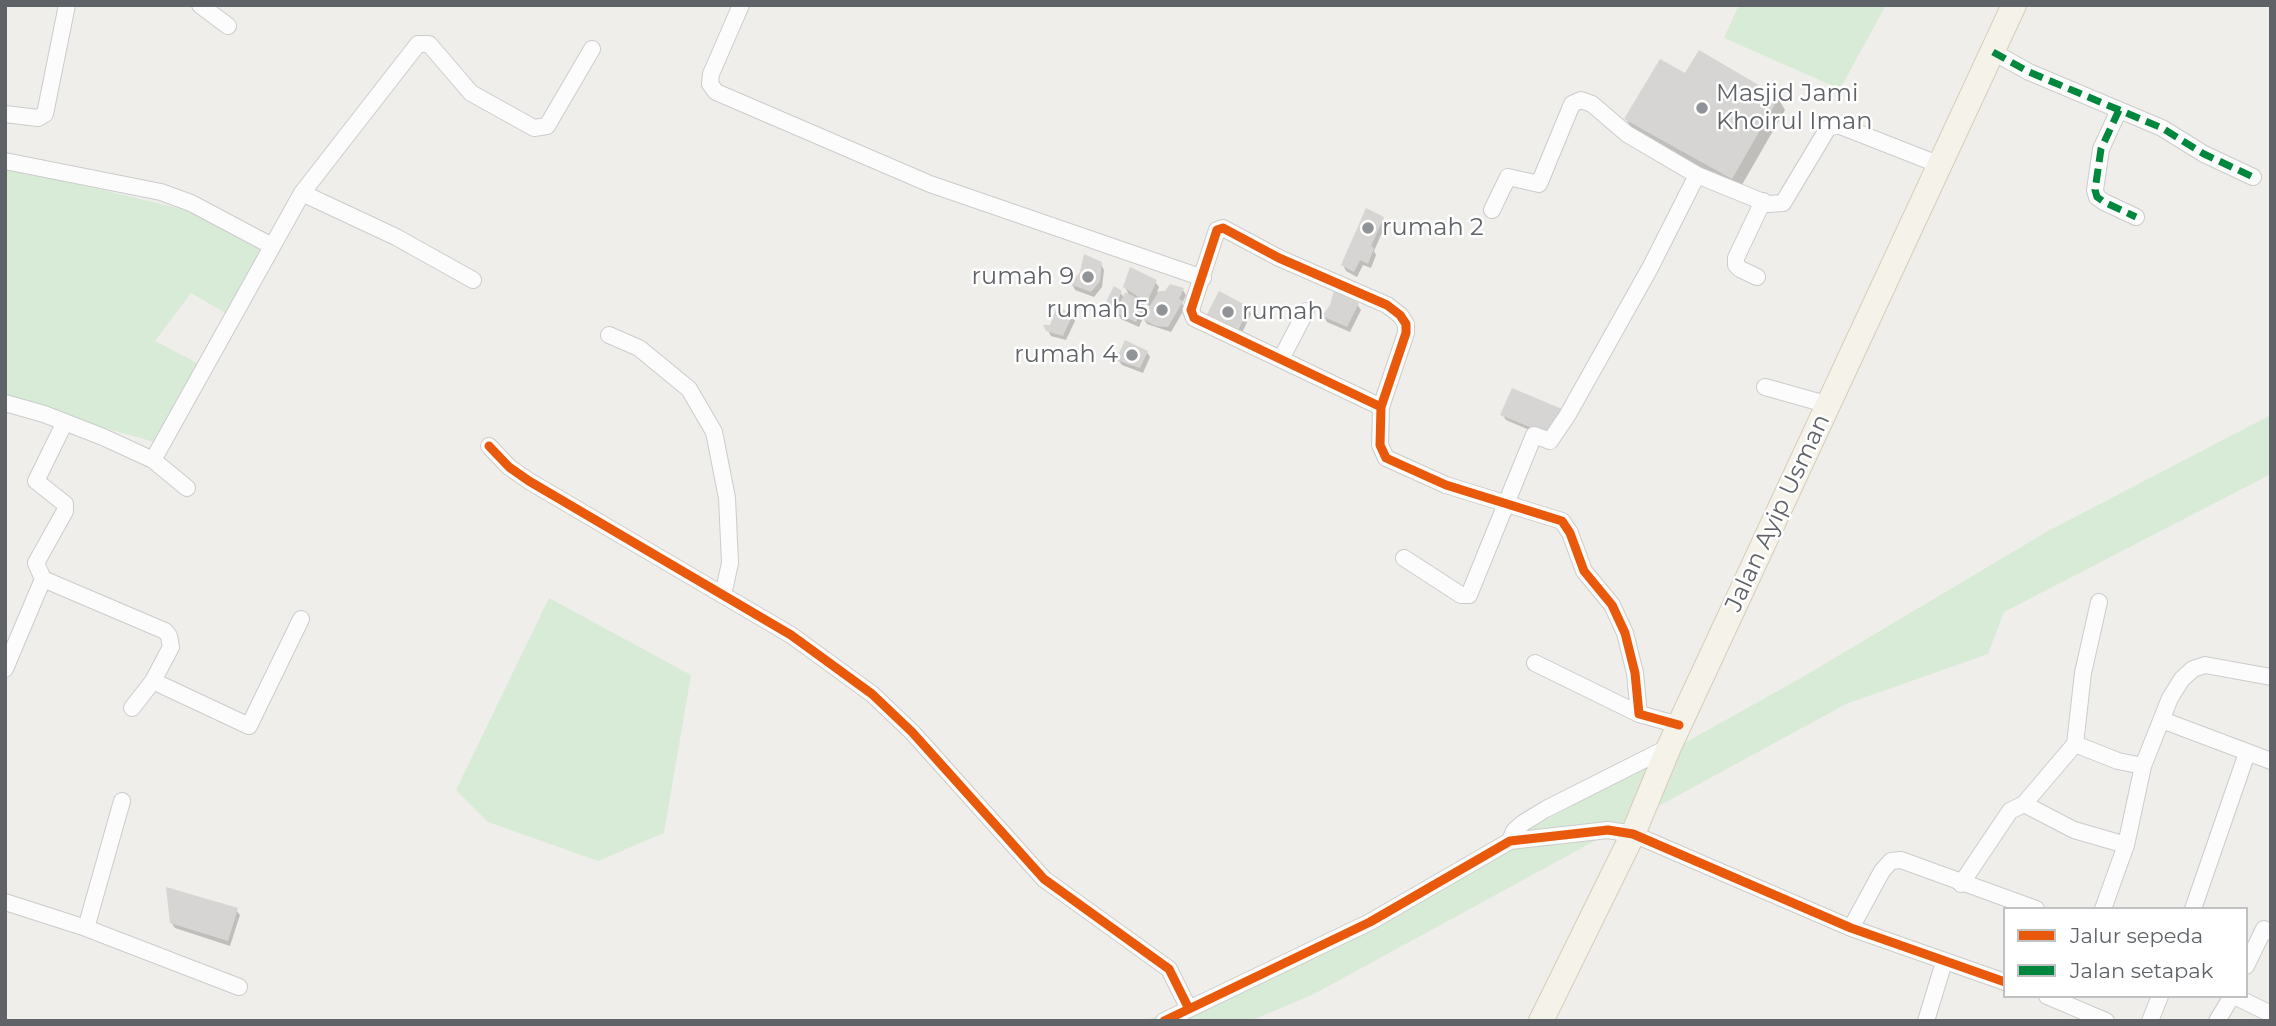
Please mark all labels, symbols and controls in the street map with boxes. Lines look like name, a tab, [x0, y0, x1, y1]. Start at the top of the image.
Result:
place label: Masjid Jami Khoirul Iman	[1716, 80, 1872, 136]
marker: Masjid Jami Khoirul Iman	[1694, 100, 1710, 116]
place label: rumah 2	[1382, 214, 1484, 242]
marker: rumah 2	[1360, 220, 1376, 236]
place label: rumah 9	[971, 263, 1074, 291]
marker: rumah 9	[1080, 269, 1096, 285]
place label: rumah 5	[1047, 296, 1148, 324]
place label: rumah	[1242, 298, 1324, 326]
marker: rumah 5	[1154, 302, 1170, 318]
marker: rumah	[1220, 304, 1236, 320]
place label: rumah 4	[1014, 341, 1118, 369]
marker: rumah 4	[1124, 347, 1140, 363]
street label: Jalan Ayip Usman	[1720, 410, 1836, 616]
legend	[2003, 907, 2248, 998]
text: Jalur sepeda	[2070, 923, 2203, 948]
text: Jalan setapak	[2070, 958, 2213, 983]

